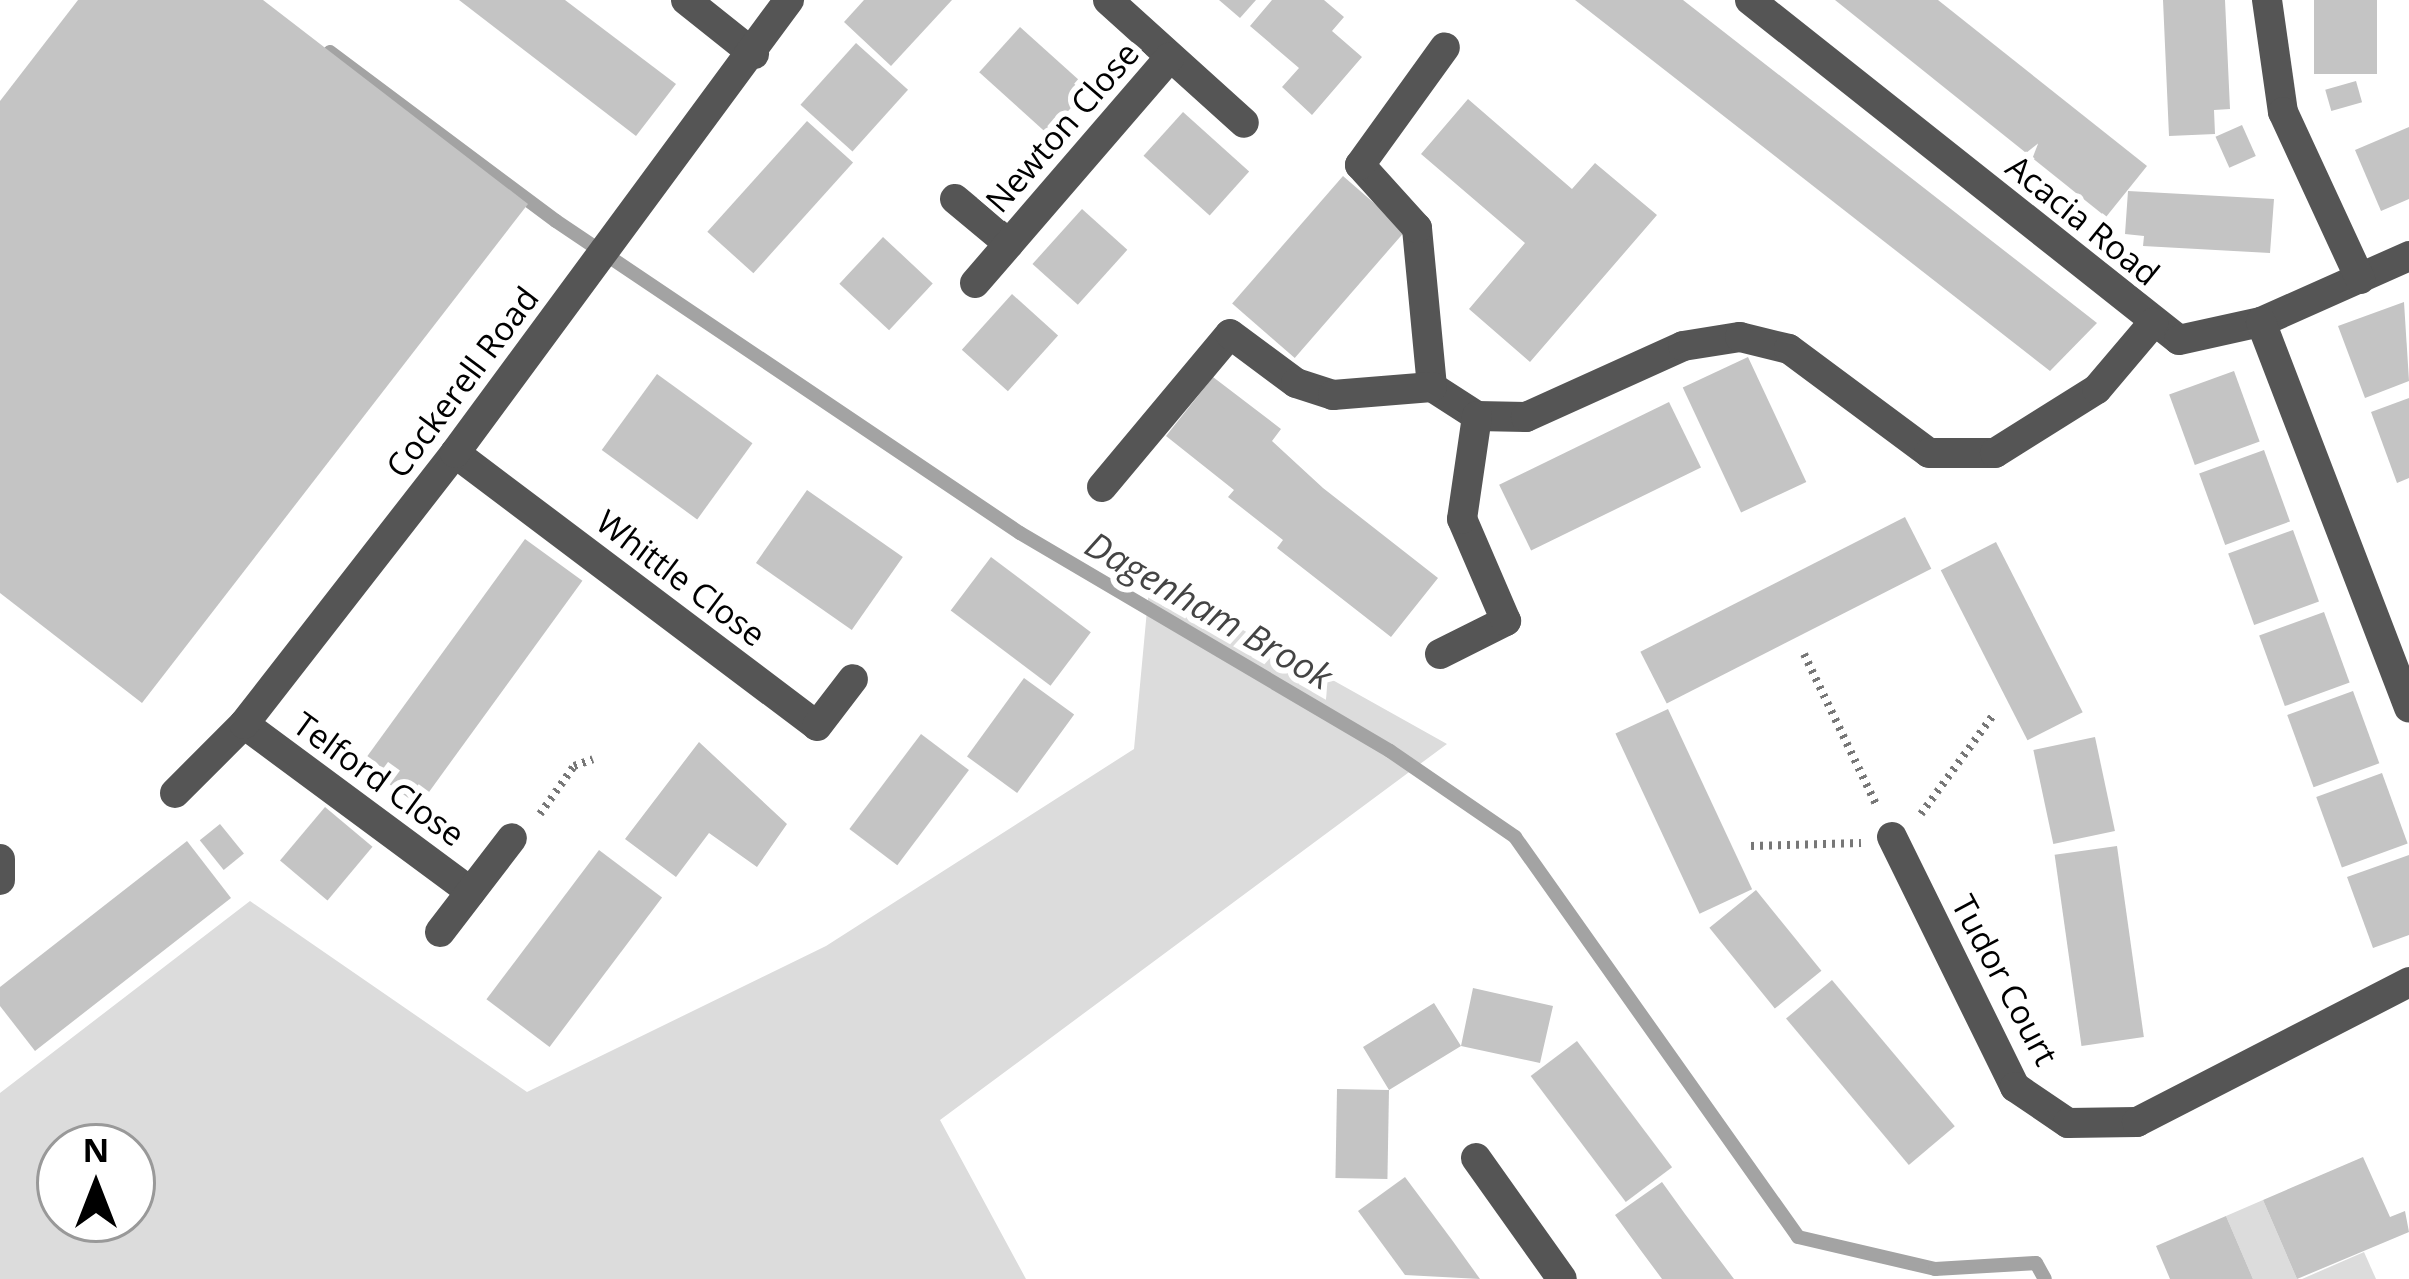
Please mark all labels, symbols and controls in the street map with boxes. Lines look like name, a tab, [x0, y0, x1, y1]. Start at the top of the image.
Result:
street label: Newton Close	[977, 34, 1147, 220]
street label: Acacia Road	[1999, 146, 2167, 294]
street label: Cockerell Road	[377, 279, 547, 485]
street label: Whittle Close	[589, 502, 773, 654]
water label: Dagenham Brook	[1078, 522, 1340, 698]
street label: Telford Close	[286, 704, 472, 854]
street label: Tudor Court	[1944, 888, 2066, 1072]
north arrow	[36, 1123, 156, 1243]
text: N	[83, 1127, 109, 1172]

